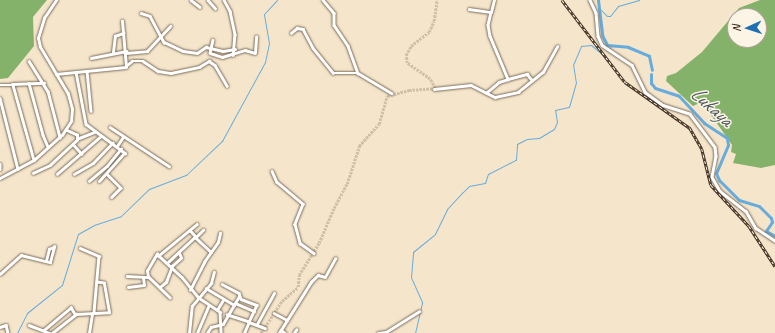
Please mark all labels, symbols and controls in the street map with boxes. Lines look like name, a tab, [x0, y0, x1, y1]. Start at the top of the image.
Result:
north arrow	[727, 8, 767, 48]
text: N	[729, 25, 743, 32]
water label: Lukaya	[686, 81, 738, 131]

